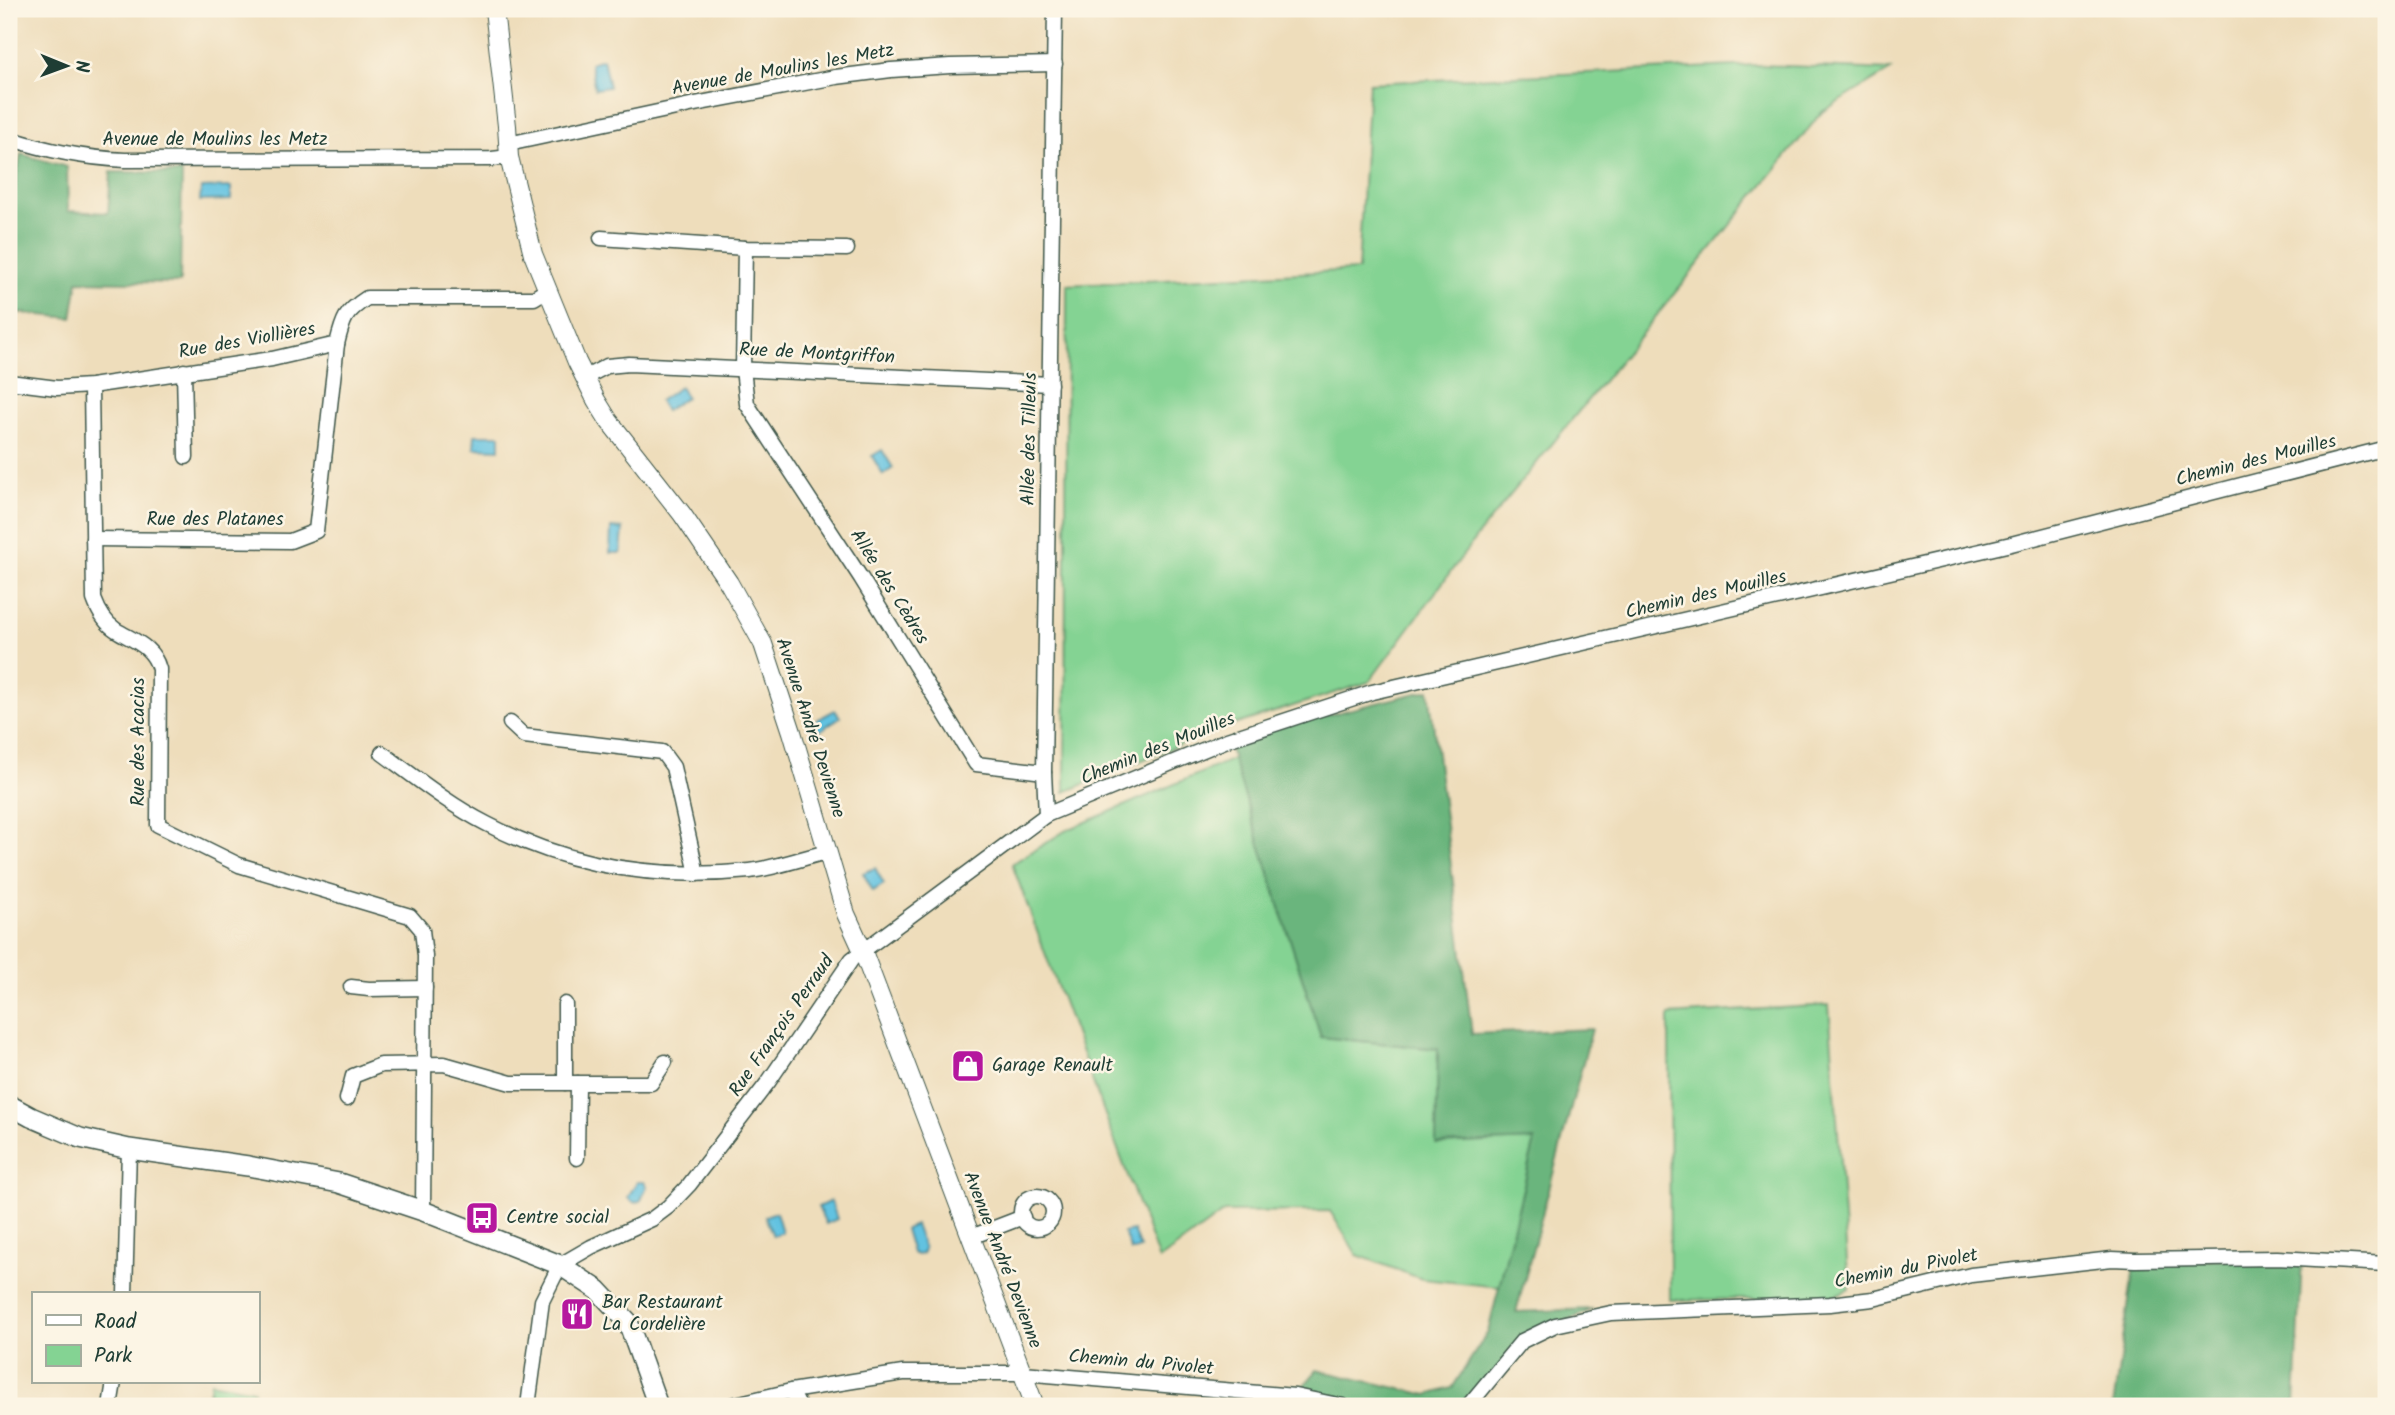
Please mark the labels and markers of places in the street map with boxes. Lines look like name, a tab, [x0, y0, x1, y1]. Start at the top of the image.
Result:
shop icon: Garage Renault	[949, 1047, 987, 1085]
place label: Garage Renault	[992, 1051, 1113, 1081]
bus stop icon: Centre social	[463, 1199, 501, 1237]
place label: Centre social	[506, 1203, 609, 1233]
place label: Bar Restaurant La Cordelière	[602, 1288, 723, 1340]
restaurant icon: Bar Restaurant La Cordelière	[558, 1295, 596, 1333]

